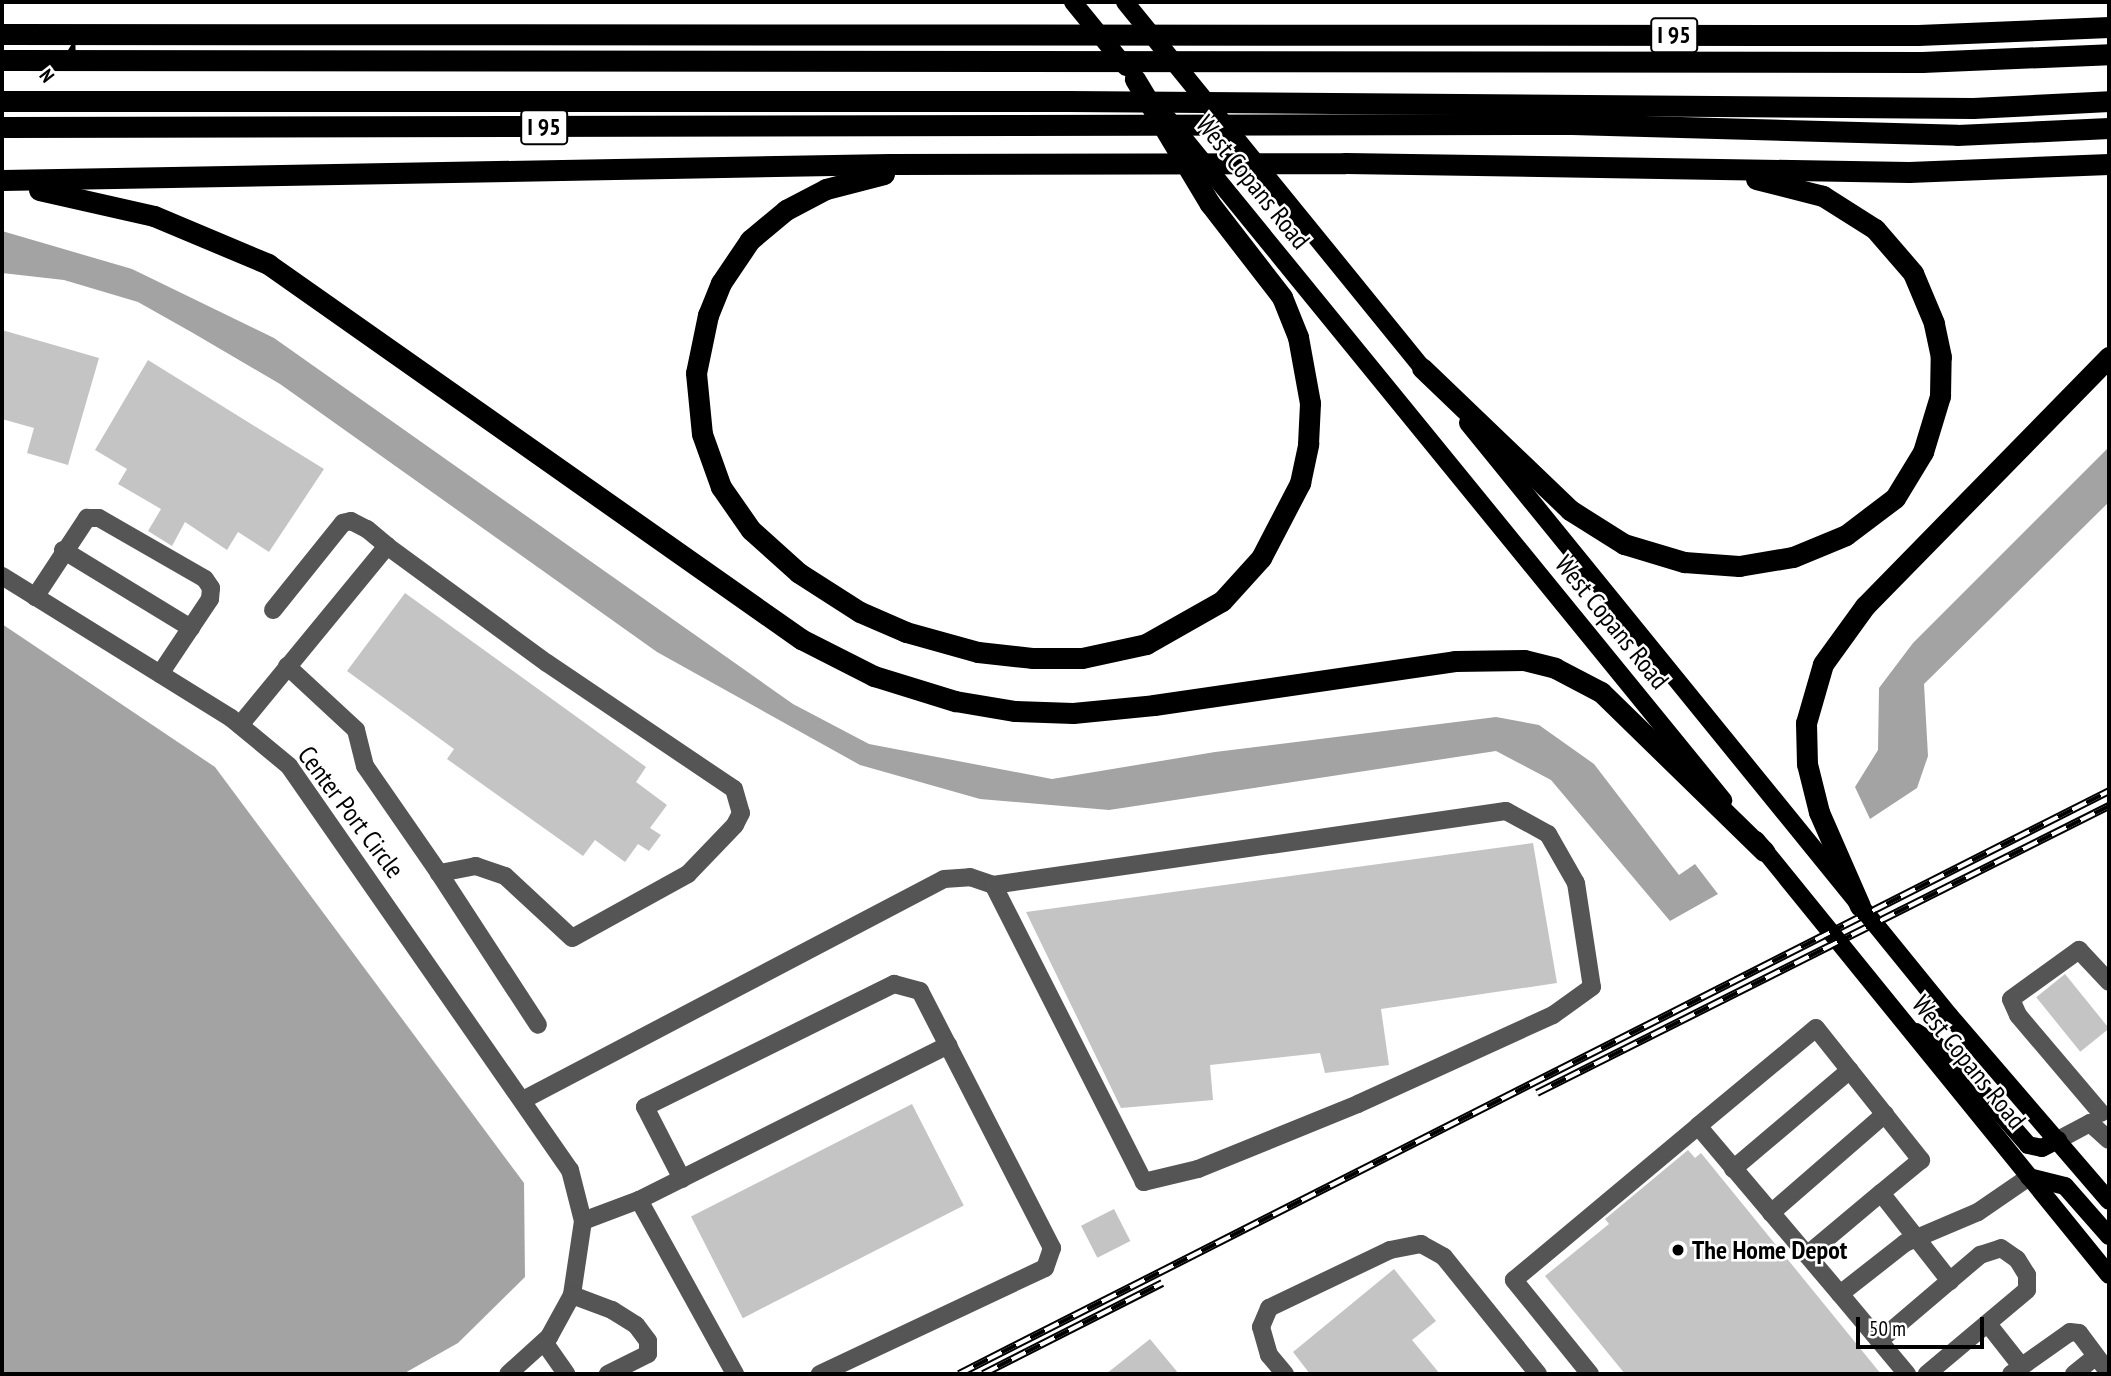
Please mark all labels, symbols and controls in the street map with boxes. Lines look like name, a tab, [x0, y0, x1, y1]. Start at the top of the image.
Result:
road number: I 95	[1650, 15, 1698, 56]
north arrow	[28, 28, 98, 98]
text: N	[34, 65, 59, 87]
road number: I 95	[520, 106, 568, 148]
street label: West Copans Road	[1190, 109, 1316, 255]
street label: West Copans Road	[1549, 549, 1675, 695]
street label: Center Port Circle	[291, 740, 411, 884]
street label: West Copans Road	[1906, 989, 2032, 1135]
place label: The Home Depot	[1692, 1234, 1847, 1266]
marker: The Home Depot	[1670, 1242, 1686, 1258]
scale bar	[1859, 1302, 1987, 1346]
text: 50 m	[1869, 1315, 1906, 1342]

